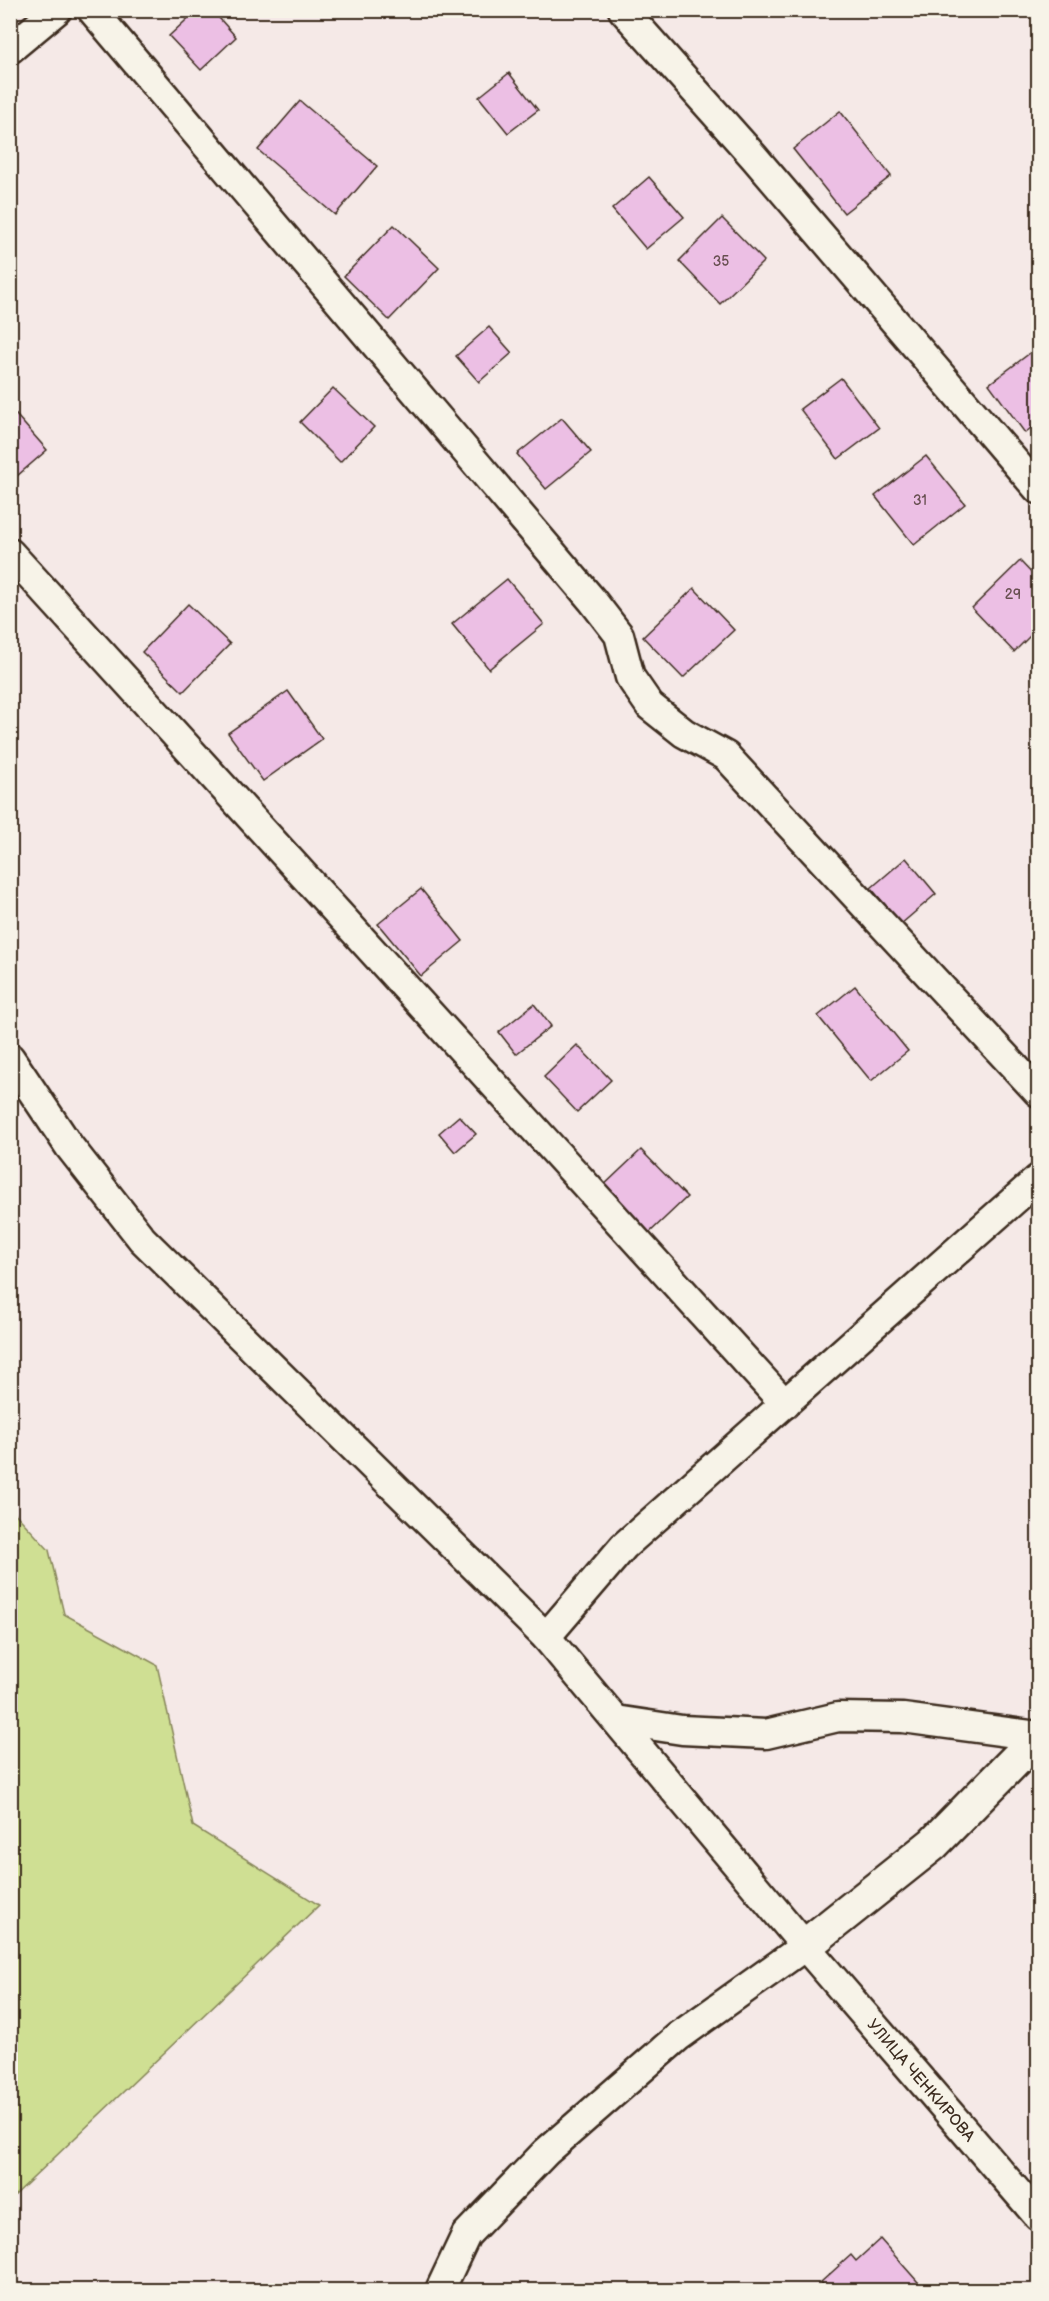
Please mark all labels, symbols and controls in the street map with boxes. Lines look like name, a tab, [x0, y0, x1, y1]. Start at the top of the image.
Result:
house number: 35	[713, 253, 729, 270]
house number: 31	[913, 492, 927, 509]
house number: 29	[1005, 586, 1021, 603]
street label: УЛИЦА ЧЕНКИРОВА	[863, 2015, 979, 2146]

